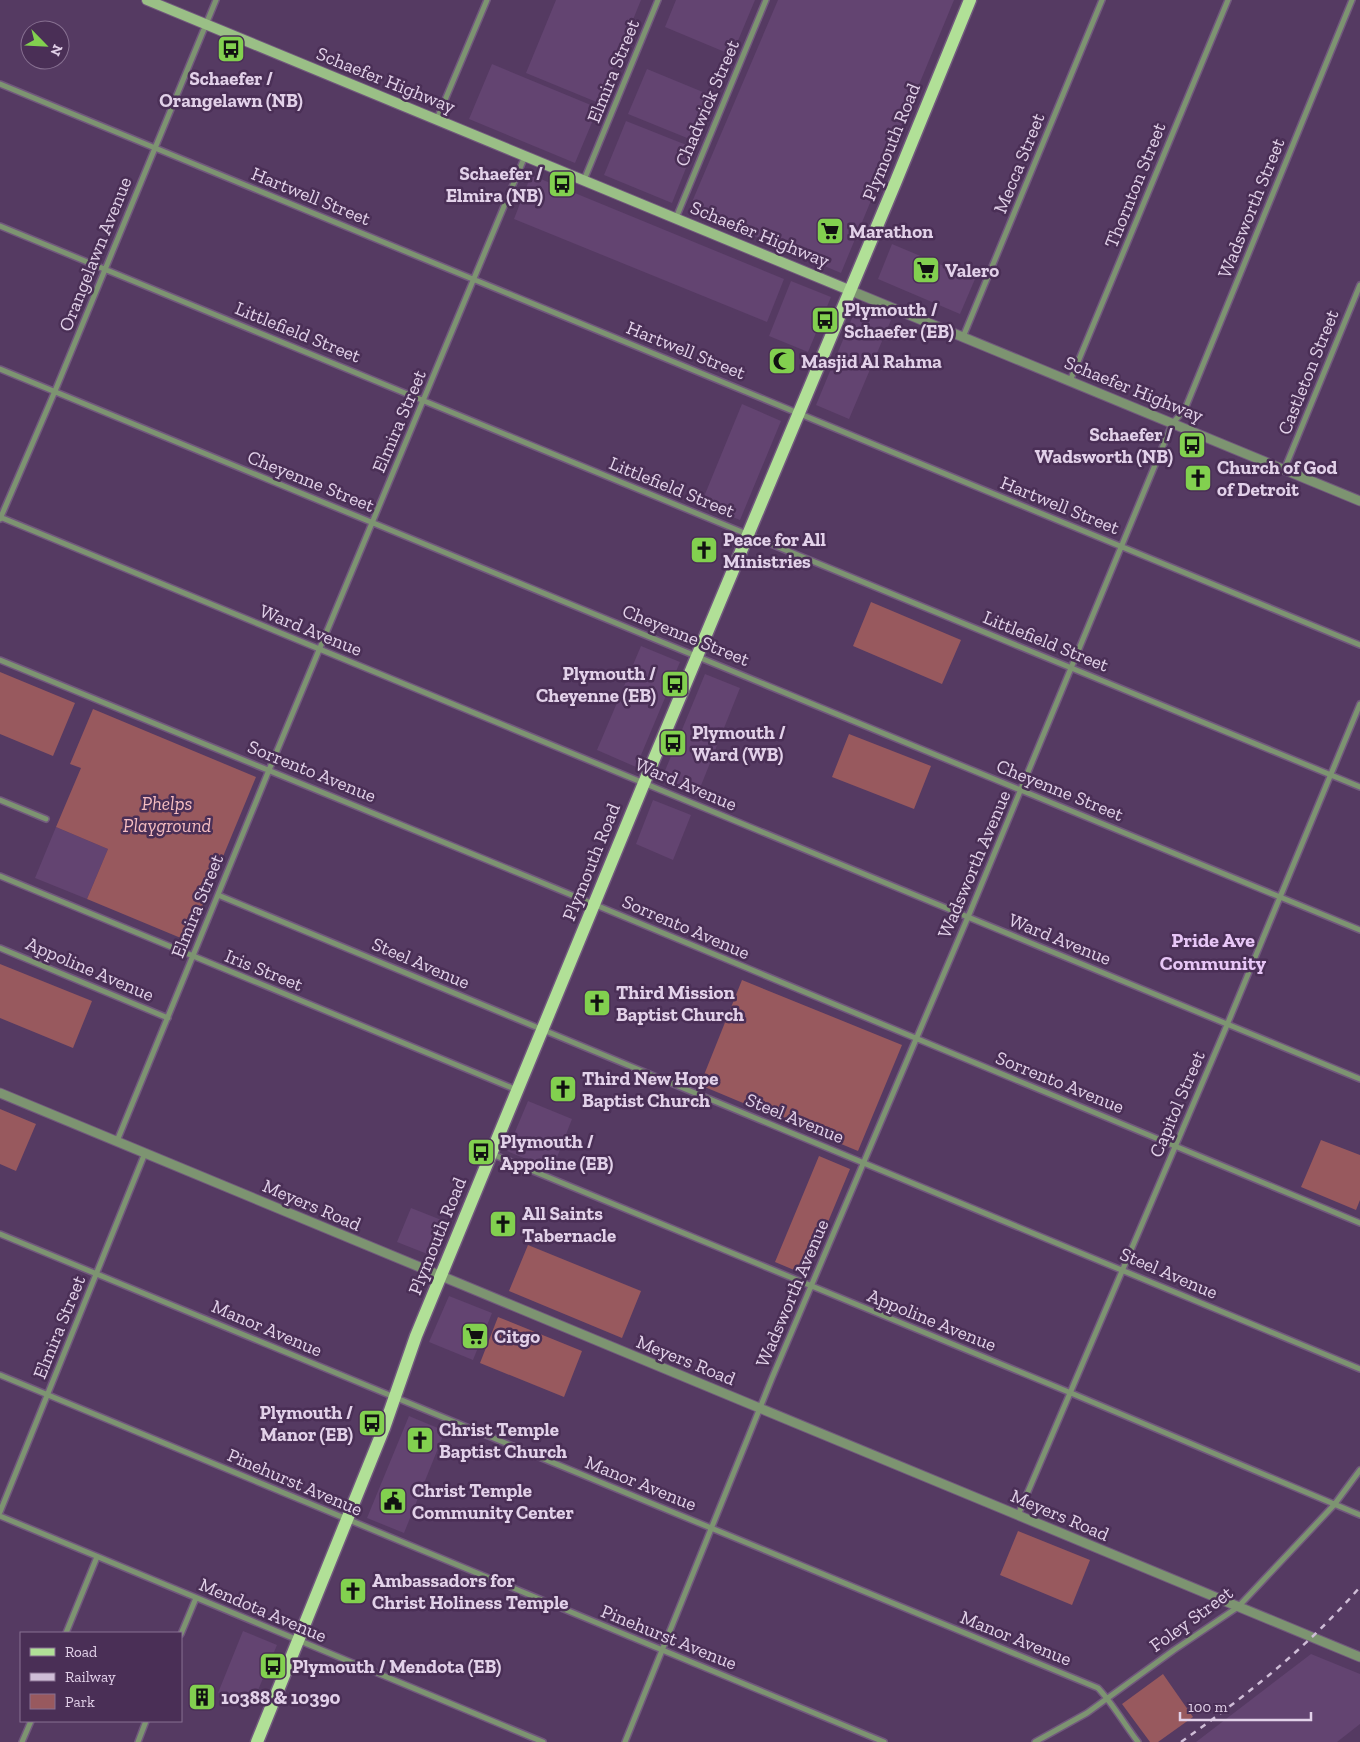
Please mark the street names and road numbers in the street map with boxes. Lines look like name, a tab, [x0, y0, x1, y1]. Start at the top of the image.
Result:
street label: Elmira Street	[582, 16, 644, 126]
street label: Chadwick Street	[670, 36, 744, 170]
street label: Schaefer Highway	[313, 42, 459, 118]
street label: Plymouth Road	[857, 79, 925, 204]
street label: Mecca Street	[988, 109, 1050, 217]
street label: Thornton Street	[1099, 119, 1171, 251]
street label: Wadsworth Street	[1212, 135, 1290, 281]
street label: Hartwell Street	[248, 162, 374, 230]
street label: Orangelawn Avenue	[54, 173, 136, 335]
street label: Schaefer Highway	[687, 196, 833, 272]
street label: Littlefield Street	[232, 296, 364, 368]
street label: Castleton Street	[1272, 306, 1344, 438]
street label: Hartwell Street	[623, 316, 749, 384]
street label: Schaefer Highway	[1061, 351, 1207, 427]
street label: Elmira Street	[367, 366, 431, 476]
street label: Cheyenne Street	[244, 445, 378, 517]
street label: Littlefield Street	[606, 451, 738, 523]
street label: Hartwell Street	[997, 471, 1123, 539]
street label: Ward Avenue	[256, 599, 366, 661]
street label: Cheyenne Street	[619, 599, 753, 671]
street label: Littlefield Street	[980, 605, 1112, 677]
street label: Sorrento Avenue	[244, 735, 380, 807]
street label: Ward Avenue	[632, 752, 740, 816]
street label: Cheyenne Street	[993, 754, 1127, 826]
street label: Wadsworth Avenue	[932, 787, 1016, 941]
street label: Plymouth Road	[557, 799, 625, 924]
street label: Elmira Street	[166, 851, 228, 961]
street label: Sorrento Avenue	[619, 890, 753, 964]
street label: Ward Avenue	[1005, 908, 1115, 970]
street label: Appoline Avenue	[22, 932, 158, 1006]
street label: Steel Avenue	[369, 932, 473, 994]
street label: Iris Street	[222, 944, 306, 996]
street label: Sorrento Avenue	[992, 1046, 1128, 1118]
street label: Capitol Street	[1144, 1047, 1210, 1161]
street label: Steel Avenue	[742, 1088, 848, 1148]
street label: Plymouth Road	[403, 1173, 471, 1298]
street label: Meyers Road	[259, 1174, 365, 1236]
street label: Wadsworth Avenue	[750, 1216, 834, 1370]
street label: Steel Avenue	[1117, 1242, 1221, 1304]
street label: Elmira Street	[28, 1272, 90, 1382]
street label: Appoline Avenue	[864, 1284, 1000, 1356]
street label: Manor Avenue	[208, 1294, 326, 1362]
street label: Meyers Road	[633, 1330, 739, 1390]
street label: Pinehurst Avenue	[224, 1443, 366, 1521]
street label: Manor Avenue	[582, 1450, 700, 1516]
street label: Meyers Road	[1007, 1484, 1113, 1546]
street label: Mendota Avenue	[196, 1573, 330, 1647]
street label: Foley Street	[1145, 1581, 1237, 1657]
street label: Pinehurst Avenue	[598, 1599, 740, 1675]
street label: Manor Avenue	[957, 1605, 1075, 1671]

